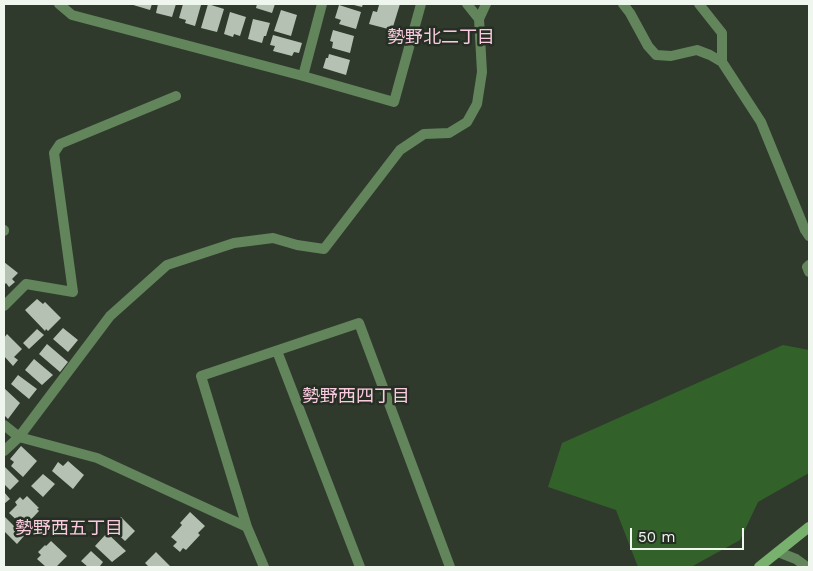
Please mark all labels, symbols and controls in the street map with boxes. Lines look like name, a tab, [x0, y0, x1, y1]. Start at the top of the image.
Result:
district label: 勢野北二丁目	[387, 27, 495, 49]
district label: 勢野西四丁目	[302, 386, 410, 408]
district label: 勢野西五丁目	[15, 518, 123, 540]
scale bar	[633, 518, 747, 550]
text: 50 m	[638, 528, 675, 546]

